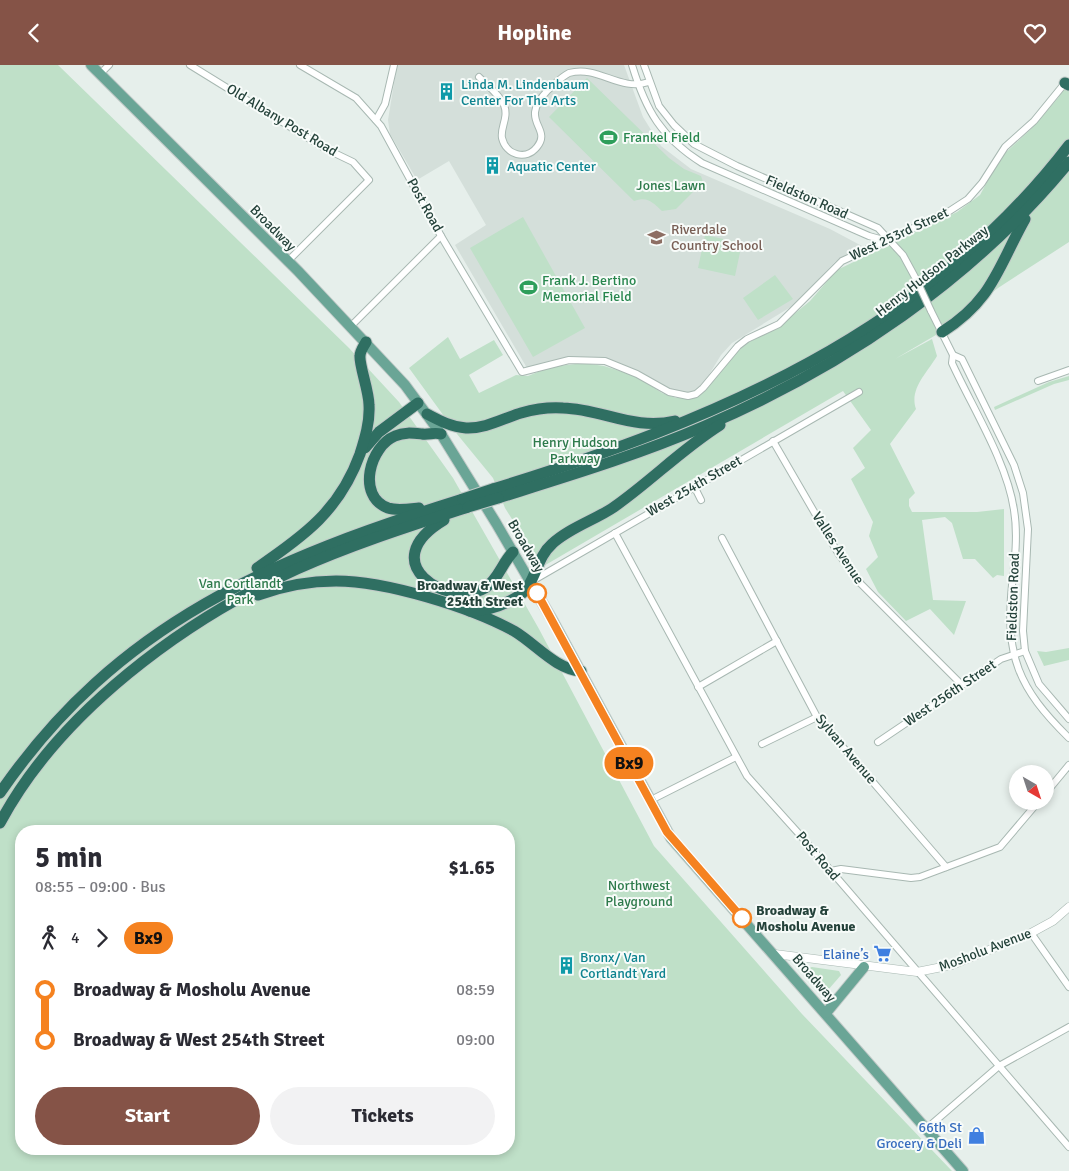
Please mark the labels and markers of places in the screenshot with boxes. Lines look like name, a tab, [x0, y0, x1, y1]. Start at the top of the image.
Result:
place label: Linda M. Lindenbaum Center For The Arts	[461, 76, 589, 109]
building icon: Linda M. Lindenbaum Center For The Arts	[437, 82, 457, 102]
sports icon: Frankel Field	[599, 127, 619, 147]
place label: Frankel Field	[623, 129, 700, 146]
building icon: Aquatic Center	[483, 156, 503, 176]
place label: Aquatic Center	[507, 158, 597, 175]
place label: Riverdale Country School	[671, 221, 763, 254]
school or university icon: Riverdale Country School	[647, 227, 667, 247]
place label: Frank J. Bertino Memorial Field	[542, 272, 636, 305]
sports icon: Frank J. Bertino Memorial Field	[518, 278, 538, 298]
place label: Broadway & West 254th Street	[417, 577, 524, 610]
marker: Broadway & West 254th Street	[527, 583, 547, 603]
place label: Broadway & Mosholu Avenue	[756, 902, 856, 935]
marker: Broadway & Mosholu Avenue	[732, 908, 752, 928]
supermarket icon: Elaine’s	[873, 944, 893, 964]
place label: Elaine’s	[823, 946, 869, 963]
place label: Bronx/ Van Cortlandt Yard	[580, 949, 666, 982]
building icon: Bronx/ Van Cortlandt Yard	[556, 955, 576, 975]
place label: 66th St Grocery & Deli	[876, 1119, 962, 1152]
shop icon: 66th St Grocery & Deli	[966, 1125, 986, 1145]

